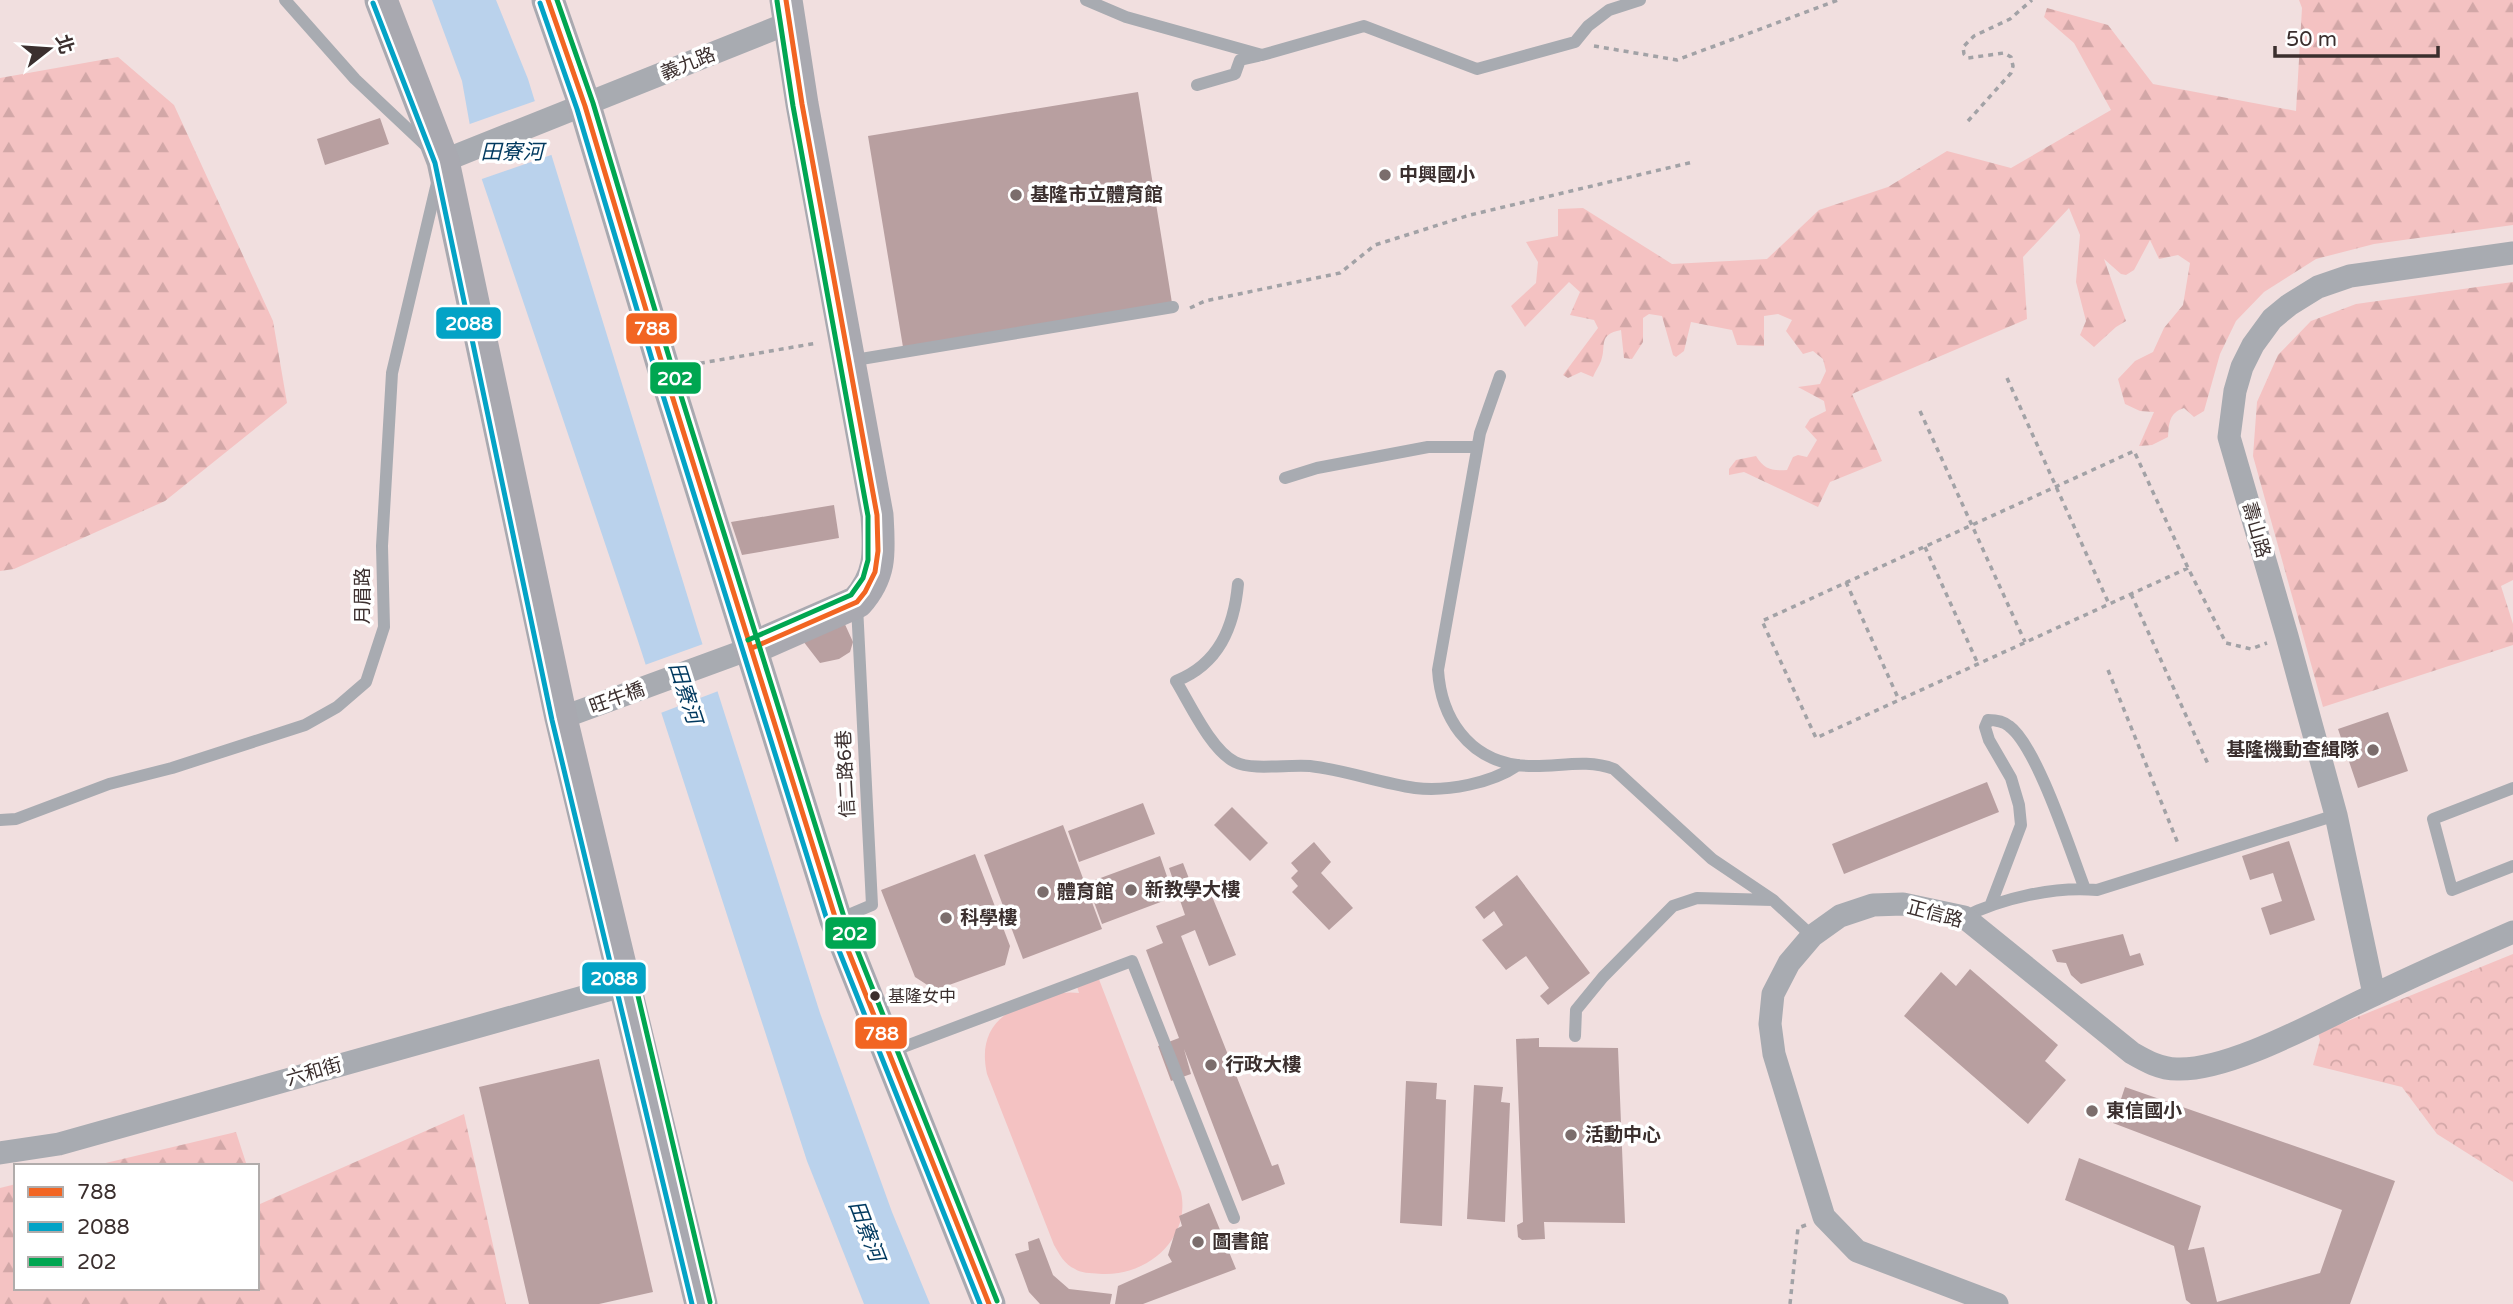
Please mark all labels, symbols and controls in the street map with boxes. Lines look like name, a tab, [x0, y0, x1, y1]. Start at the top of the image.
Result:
north arrow	[14, 14, 84, 84]
scale bar	[2275, 14, 2438, 58]
text: 50 m	[2286, 27, 2337, 52]
text: 北	[51, 32, 78, 57]
street label: 義九路	[657, 43, 719, 85]
water label: 田寮河	[481, 140, 547, 165]
place label: 中興國小	[1399, 164, 1475, 186]
marker: 中興國小	[1377, 167, 1393, 183]
place label: 基隆市立體育館	[1030, 184, 1163, 206]
marker: 基隆市立體育館	[1008, 187, 1024, 203]
line badge: 2088	[435, 306, 502, 340]
line badge: 788	[625, 312, 678, 345]
text: 2088	[445, 313, 493, 335]
text: 788	[634, 318, 670, 340]
line badge: 202	[649, 361, 702, 395]
text: 202	[657, 368, 693, 390]
street label: 壽山路	[2238, 500, 2274, 560]
street label: 月眉路	[352, 567, 374, 625]
water label: 田寮河	[663, 659, 708, 731]
street label: 旺牛橋	[586, 678, 648, 718]
street label: 信二路6巷	[833, 730, 859, 818]
place label: 基隆機動查緝隊	[2226, 739, 2359, 761]
marker: 基隆機動查緝隊	[2365, 742, 2381, 758]
place label: 新教學大樓	[1145, 879, 1240, 901]
place label: 體育館	[1057, 881, 1114, 903]
marker: 新教學大樓	[1123, 882, 1139, 898]
marker: 體育館	[1035, 884, 1051, 900]
street label: 正信路	[1905, 896, 1965, 932]
place label: 科學樓	[960, 907, 1017, 929]
marker: 科學樓	[938, 910, 954, 926]
line badge: 202	[824, 916, 877, 950]
text: 202	[832, 923, 868, 945]
line badge: 2088	[581, 961, 647, 995]
text: 2088	[590, 968, 638, 990]
place label: 基隆女中	[888, 986, 956, 1007]
marker: 基隆女中	[868, 989, 882, 1003]
line badge: 788	[854, 1016, 908, 1050]
text: 788	[863, 1023, 899, 1045]
street label: 六和街	[284, 1054, 344, 1090]
place label: 行政大樓	[1225, 1054, 1301, 1076]
marker: 行政大樓	[1203, 1057, 1219, 1073]
place label: 東信國小	[2106, 1100, 2182, 1122]
marker: 東信國小	[2084, 1103, 2100, 1119]
place label: 活動中心	[1585, 1124, 1661, 1146]
marker: 活動中心	[1563, 1127, 1579, 1143]
legend	[14, 1164, 259, 1290]
text: 788	[77, 1180, 117, 1205]
water label: 田寮河	[843, 1197, 890, 1269]
text: 2088	[77, 1215, 130, 1240]
place label: 圖書館	[1212, 1231, 1269, 1253]
marker: 圖書館	[1190, 1234, 1206, 1250]
text: 202	[77, 1250, 117, 1275]

